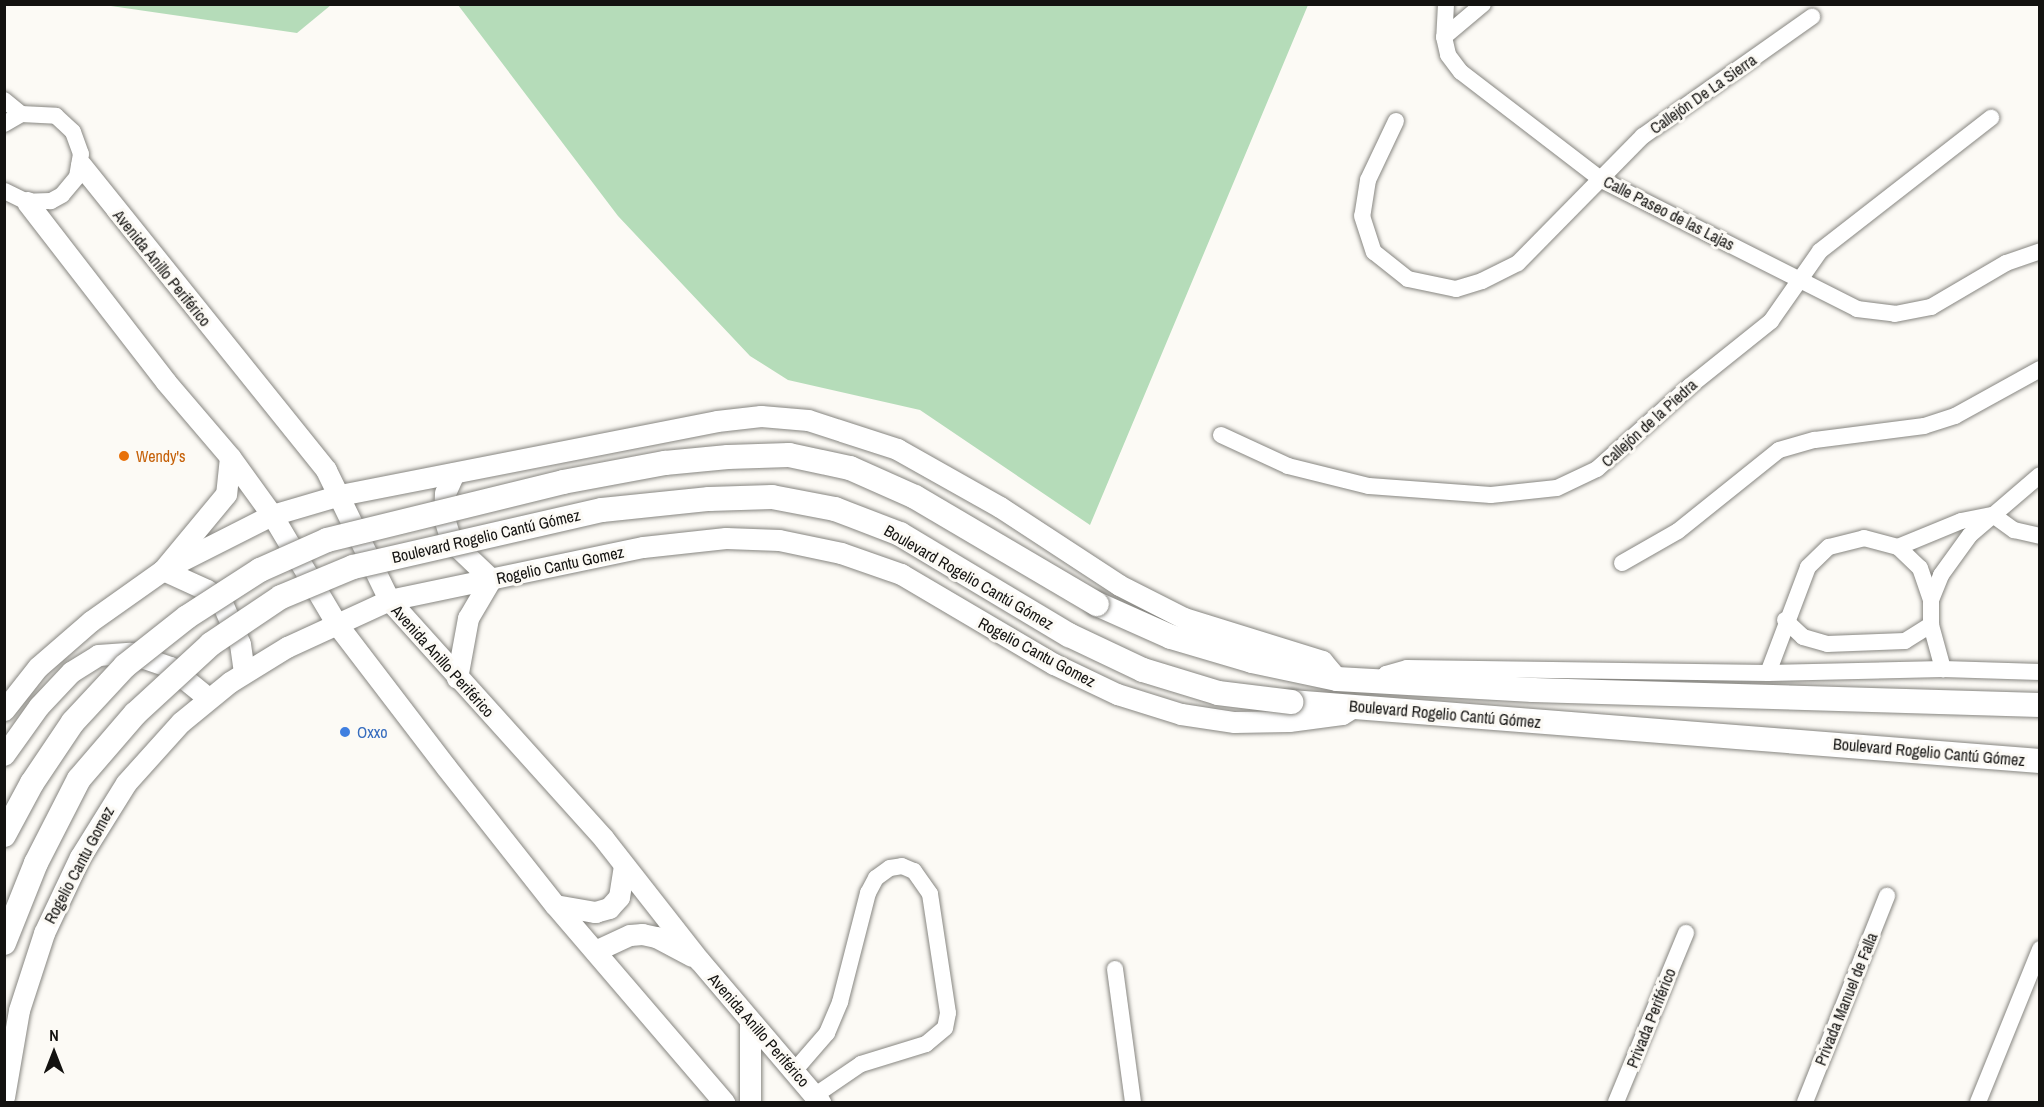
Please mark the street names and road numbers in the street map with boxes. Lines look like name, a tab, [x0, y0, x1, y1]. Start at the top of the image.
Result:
street label: Callejón De La Sierra	[1646, 50, 1760, 138]
street label: Calle Paseo de las Lajas	[1600, 172, 1738, 254]
street label: Avenida Anillo Periférico	[109, 206, 215, 330]
street label: Callejón de la Piedra	[1597, 375, 1701, 471]
street label: Boulevard Rogelio Cantú Gómez	[390, 505, 582, 567]
street label: Boulevard Rogelio Cantú Gómez	[881, 521, 1057, 633]
street label: Rogelio Cantu Gomez	[495, 542, 625, 588]
street label: Avenida Anillo Periférico	[387, 601, 499, 721]
street label: Rogelio Cantu Gomez	[975, 613, 1099, 691]
street label: Boulevard Rogelio Cantú Gómez	[1348, 696, 1542, 732]
street label: Boulevard Rogelio Cantú Gómez	[1832, 734, 2026, 770]
street label: Rogelio Cantu Gomez	[40, 803, 118, 927]
street label: Privada Manuel de Falla	[1811, 930, 1881, 1068]
street label: Privada Periférico	[1622, 965, 1680, 1071]
street label: Avenida Anillo Periférico	[704, 969, 814, 1091]

